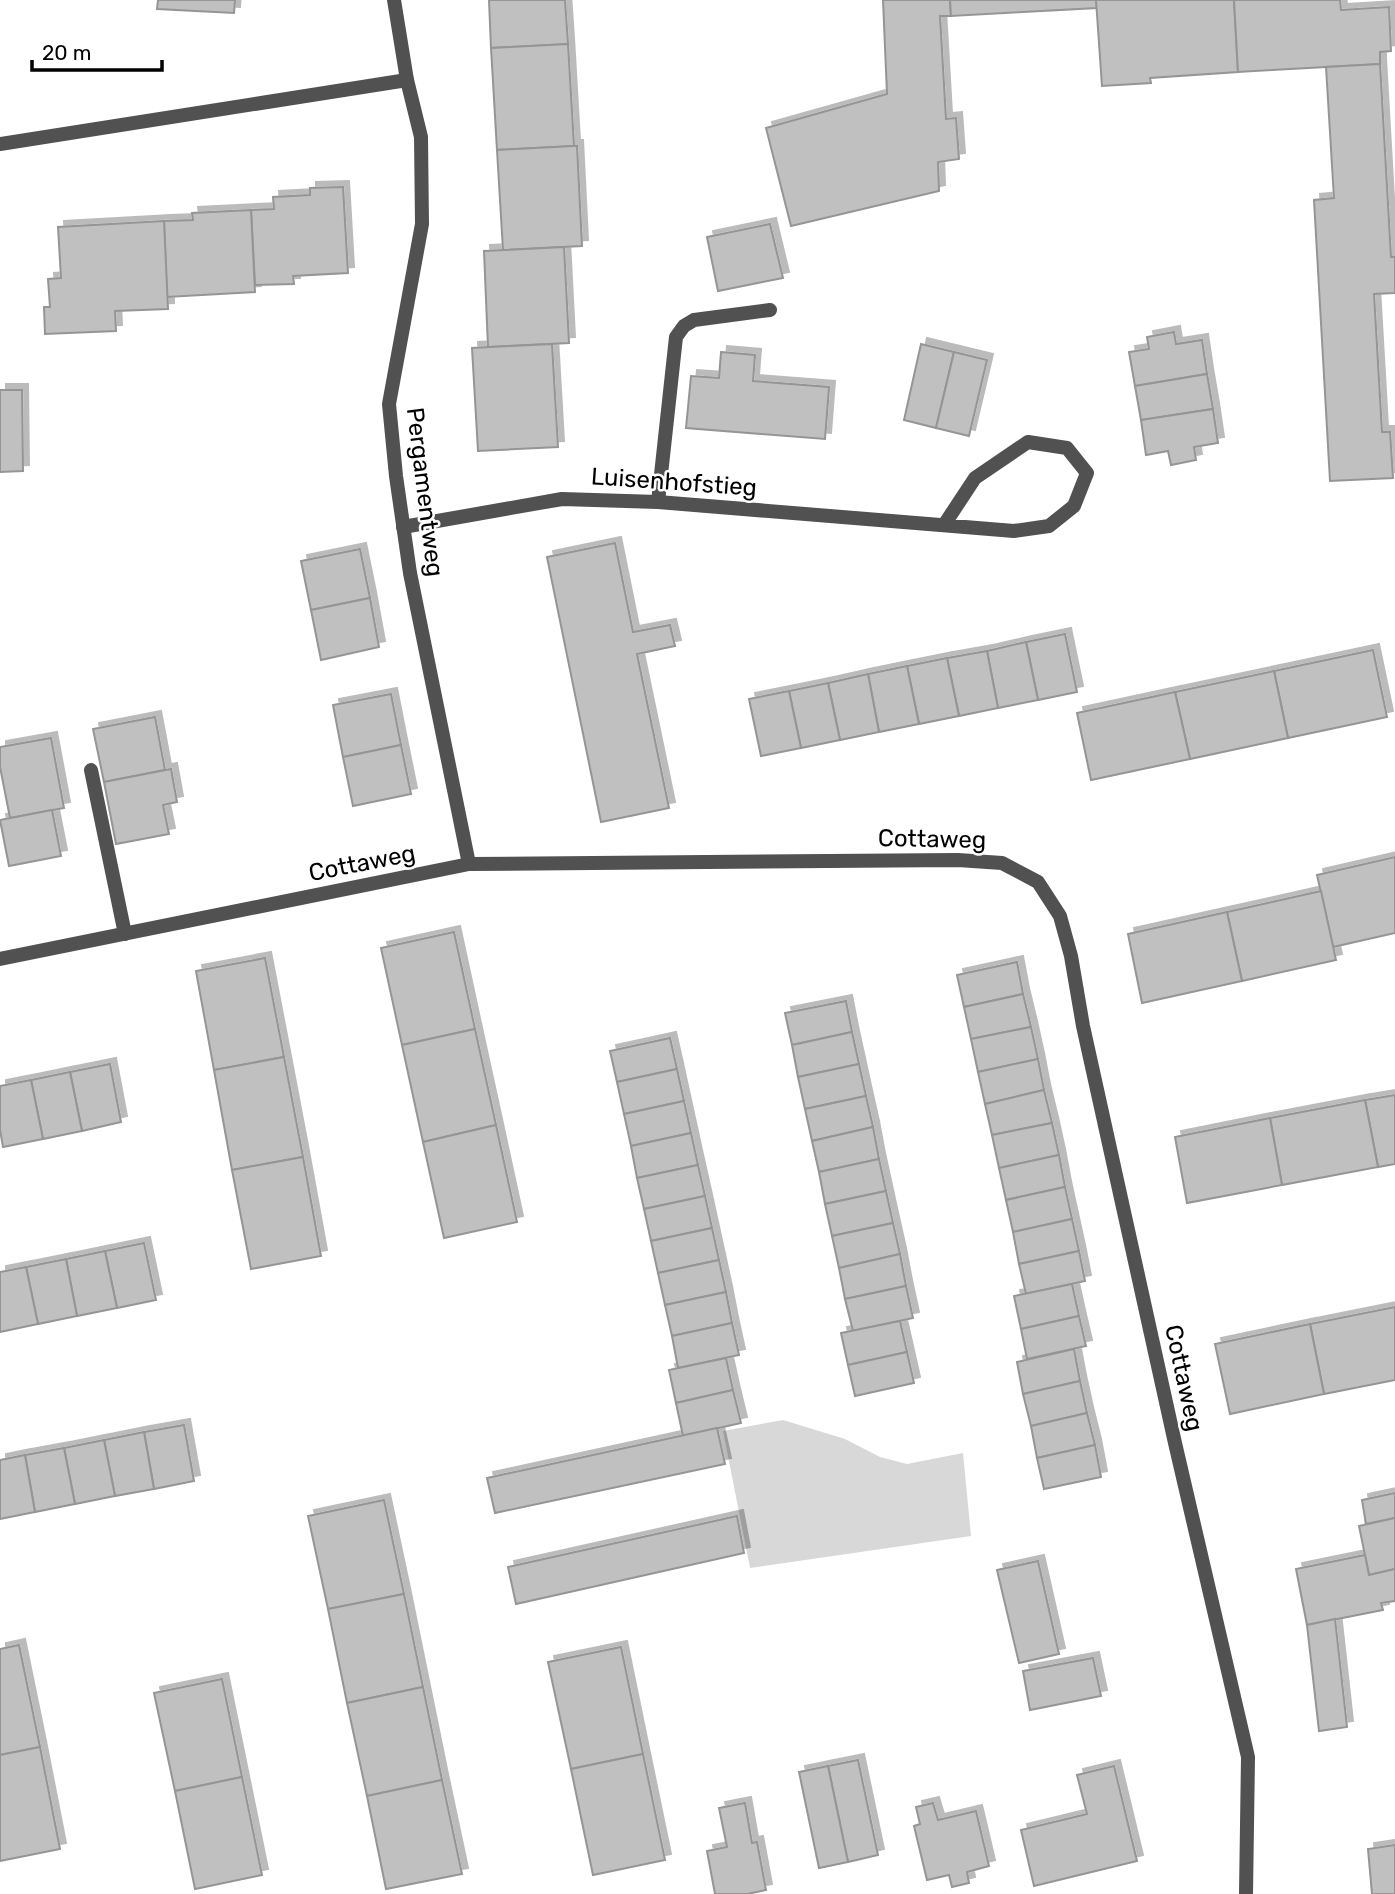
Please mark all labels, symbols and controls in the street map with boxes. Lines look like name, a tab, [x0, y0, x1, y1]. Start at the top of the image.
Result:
scale bar	[32, 28, 161, 72]
text: 20 m	[42, 40, 91, 65]
street label: Pergamentweg	[401, 406, 449, 578]
street label: Luisenhofstieg	[590, 462, 758, 502]
street label: Cottaweg	[878, 824, 986, 854]
street label: Cottaweg	[306, 839, 418, 887]
street label: Cottaweg	[1159, 1322, 1209, 1434]

